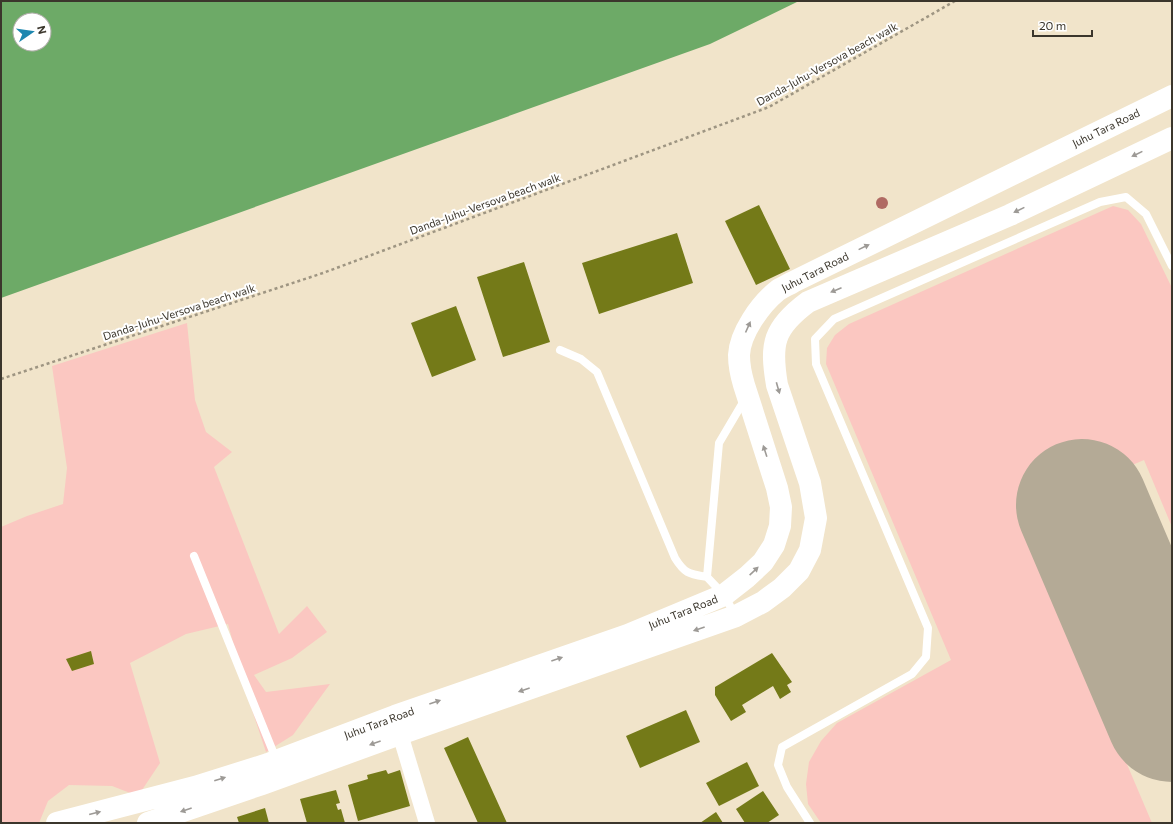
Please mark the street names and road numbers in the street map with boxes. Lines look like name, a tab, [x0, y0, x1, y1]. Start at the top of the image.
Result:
street label: Danda-Juhu-Versova beach walk	[754, 19, 900, 109]
street label: Juhu Tara Road	[1070, 106, 1142, 150]
street label: Danda-Juhu-Versova beach walk	[408, 170, 562, 238]
street label: Juhu Tara Road	[779, 249, 851, 295]
street label: Danda-Juhu-Versova beach walk	[101, 281, 257, 343]
street label: Juhu Tara Road	[646, 592, 720, 632]
street label: Juhu Tara Road	[342, 704, 416, 742]

